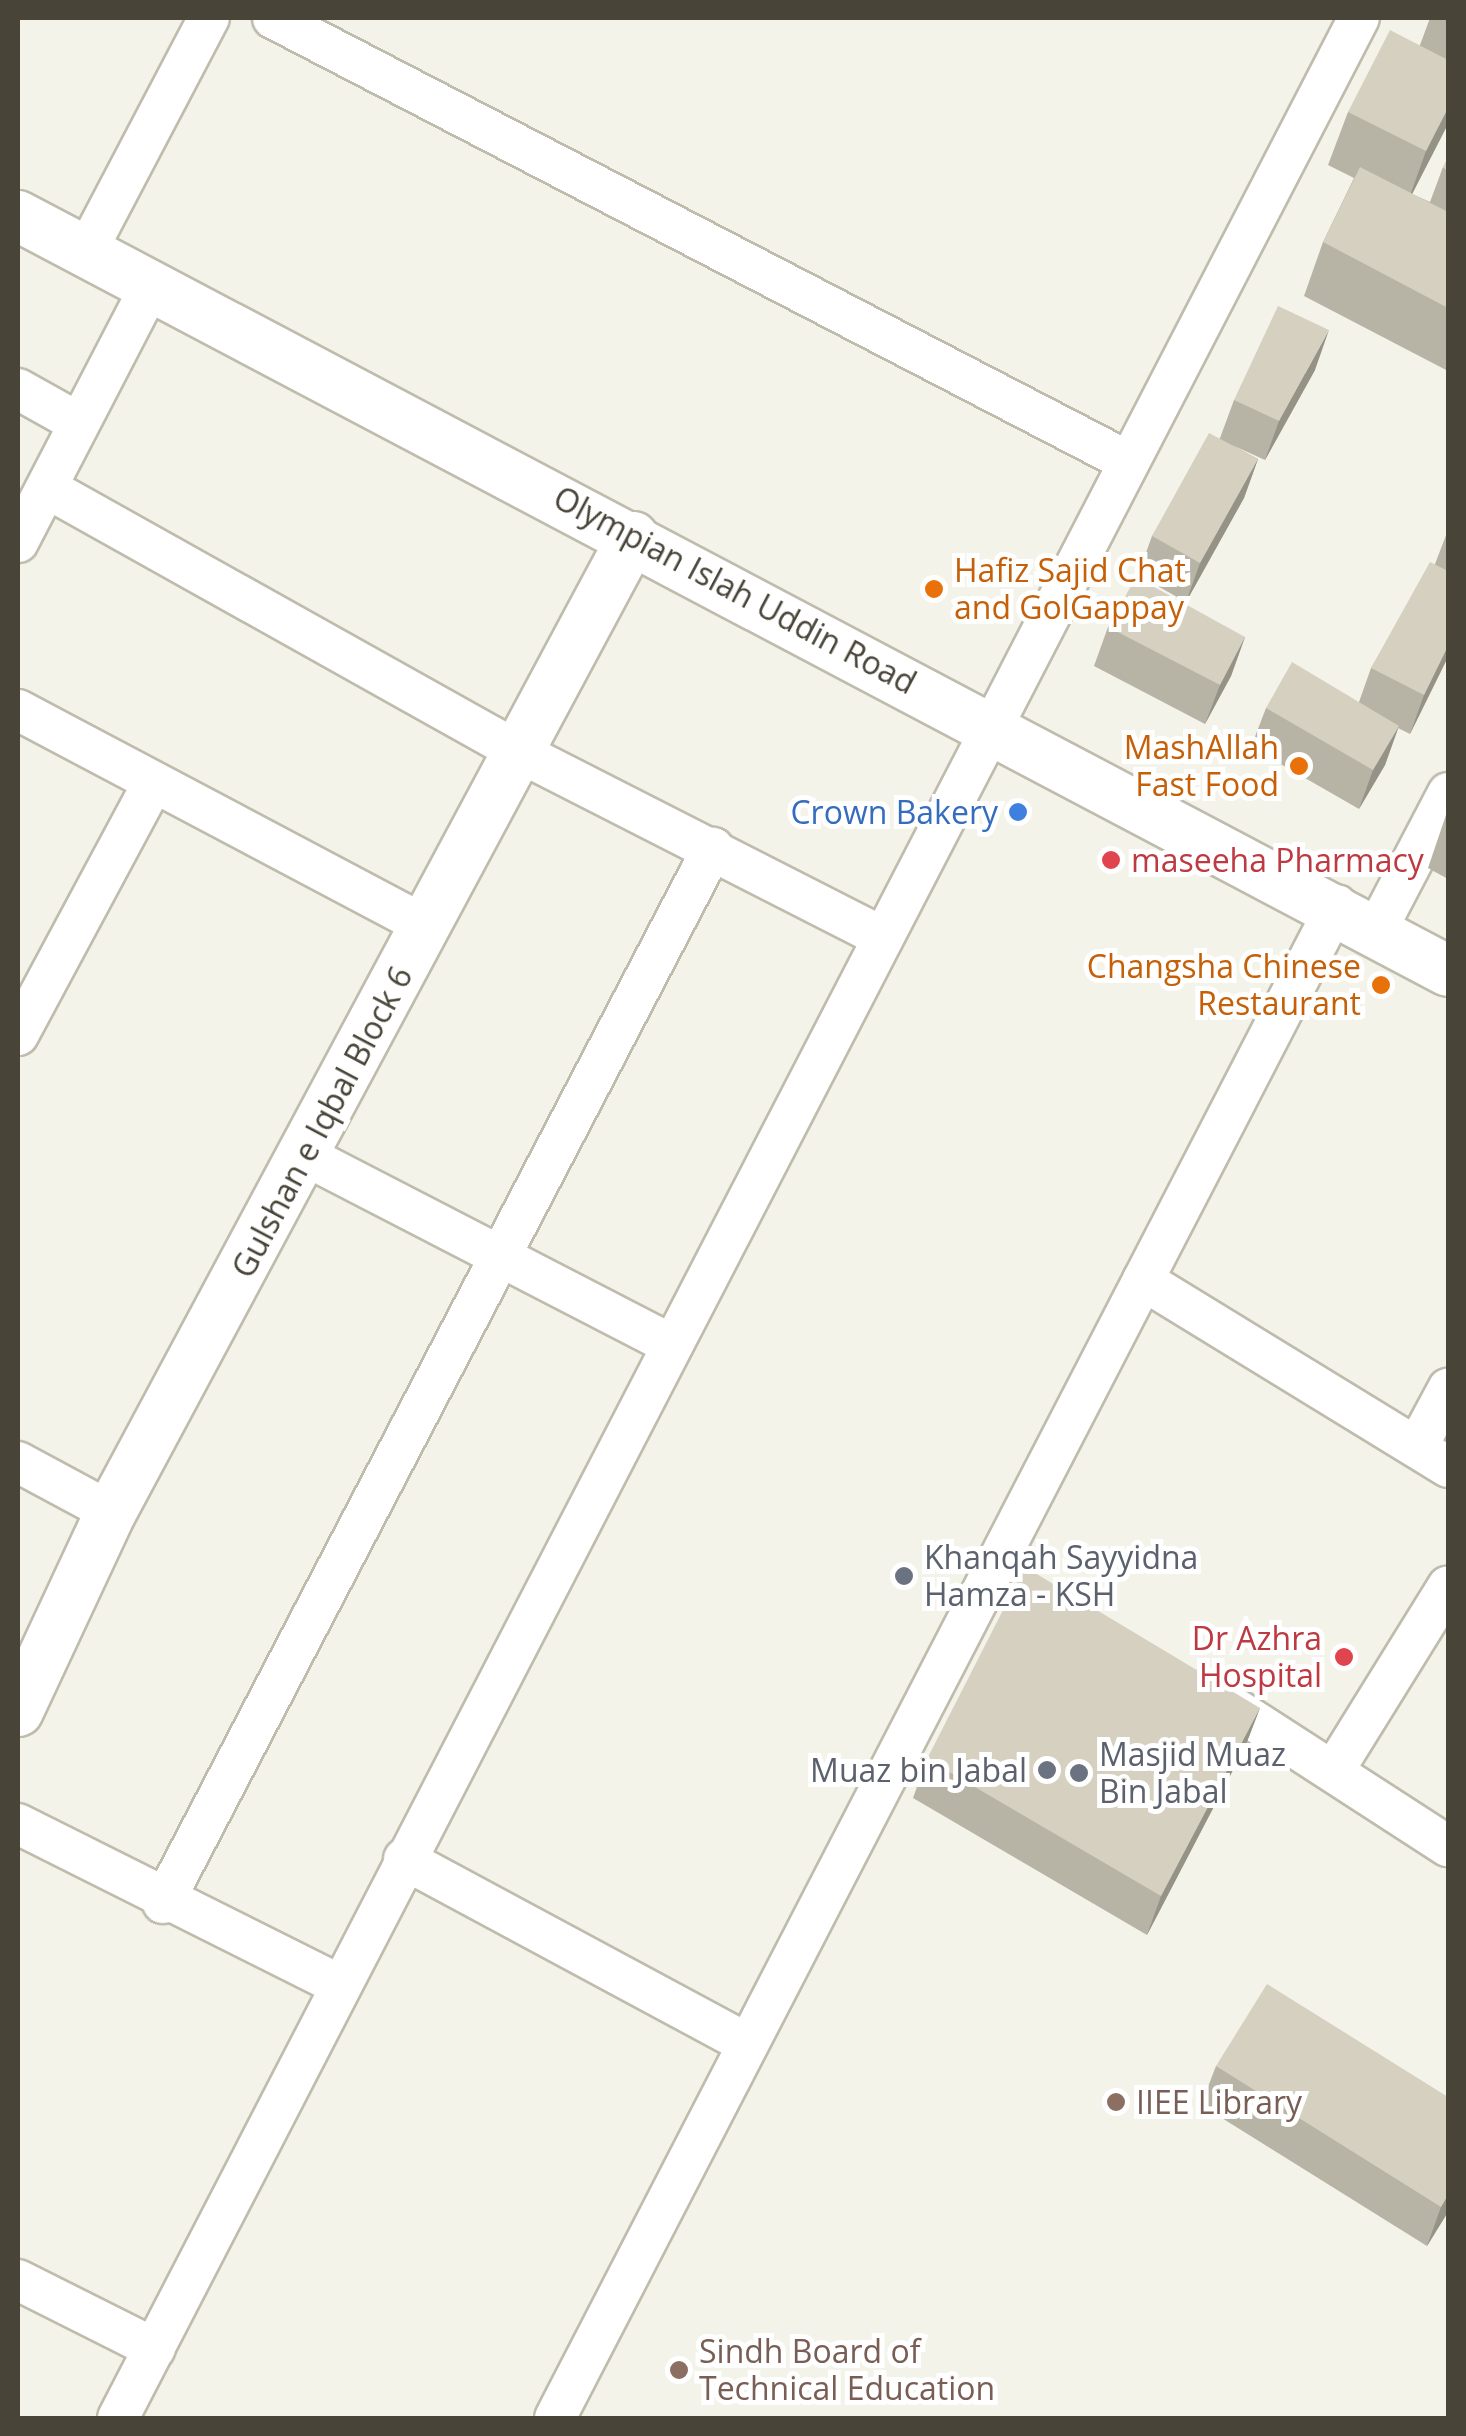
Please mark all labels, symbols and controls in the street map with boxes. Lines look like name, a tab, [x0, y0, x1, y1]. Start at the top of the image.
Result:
street label: Olympian Islah Uddin Road	[547, 478, 923, 702]
place label: Hafiz Sajid Chat and GolGappay	[954, 552, 1186, 627]
marker: Hafiz Sajid Chat and GolGappay	[923, 578, 945, 600]
place label: MashAllah Fast Food	[1124, 729, 1279, 804]
marker: MashAllah Fast Food	[1288, 755, 1310, 777]
place label: Crown Bakery	[790, 793, 998, 831]
marker: Crown Bakery	[1007, 801, 1029, 823]
place label: maseeha Pharmacy	[1131, 841, 1424, 879]
marker: maseeha Pharmacy	[1100, 849, 1122, 871]
place label: Changsha Chinese Restaurant	[1087, 948, 1361, 1023]
street label: Gulshan e Iqbal Block 6	[224, 960, 420, 1284]
marker: Changsha Chinese Restaurant	[1370, 974, 1392, 996]
place label: Khanqah Sayyidna Hamza - KSH	[924, 1539, 1198, 1614]
marker: Khanqah Sayyidna Hamza - KSH	[893, 1565, 915, 1587]
place label: Dr Azhra Hospital	[1192, 1620, 1322, 1695]
marker: Dr Azhra Hospital	[1331, 1644, 1357, 1670]
place label: Masjid Muaz Bin Jabal	[1099, 1736, 1286, 1811]
place label: Muaz bin Jabal	[810, 1751, 1027, 1789]
marker: Muaz bin Jabal	[1036, 1759, 1058, 1781]
marker: Masjid Muaz Bin Jabal	[1068, 1762, 1090, 1784]
place label: IIEE Library	[1136, 2083, 1302, 2121]
marker: IIEE Library	[1105, 2091, 1127, 2113]
place label: Sindh Board of Technical Education	[699, 2333, 995, 2408]
marker: Sindh Board of Technical Education	[668, 2359, 690, 2381]

